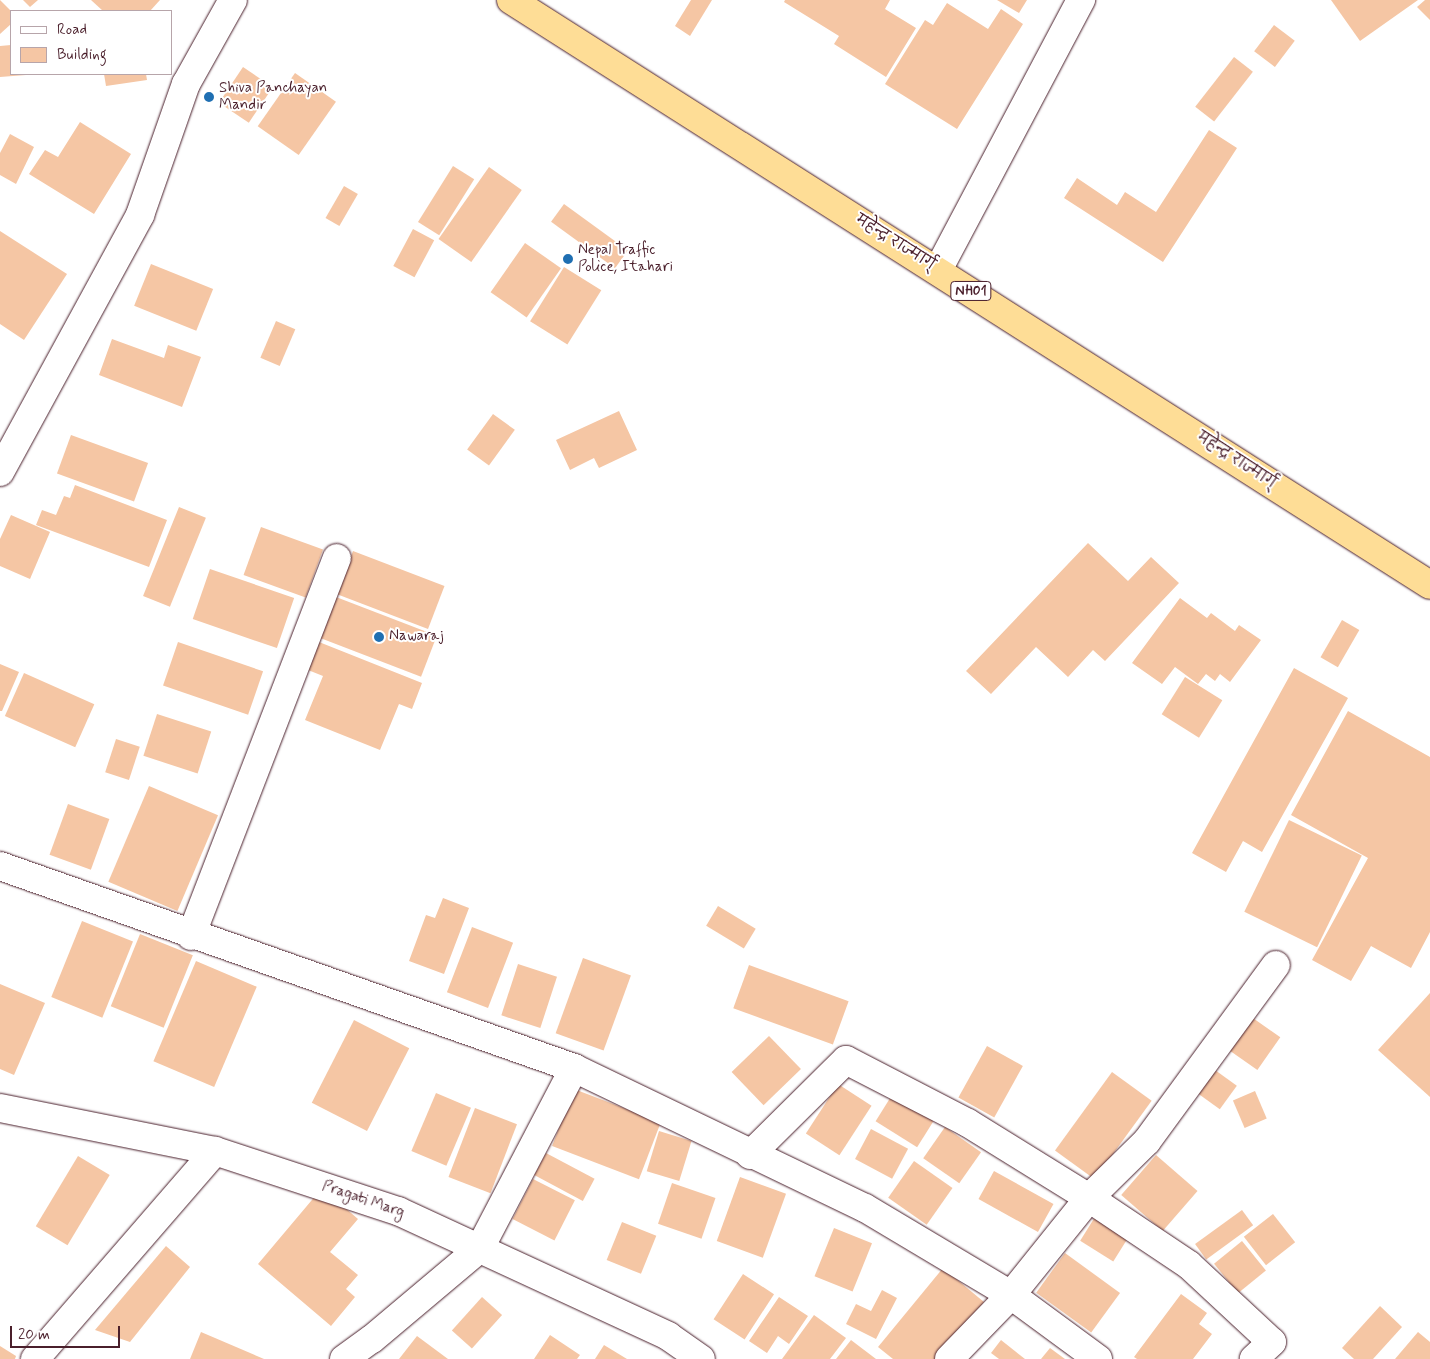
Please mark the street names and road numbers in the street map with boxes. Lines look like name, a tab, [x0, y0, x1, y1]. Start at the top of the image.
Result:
street label: महेन्द्र राज्मार्ग्	[852, 211, 938, 275]
road number: NH01	[950, 280, 992, 302]
street label: महेन्द्र राज्मार्ग्	[1193, 429, 1279, 493]
street label: Pragati Marg	[320, 1178, 406, 1222]

